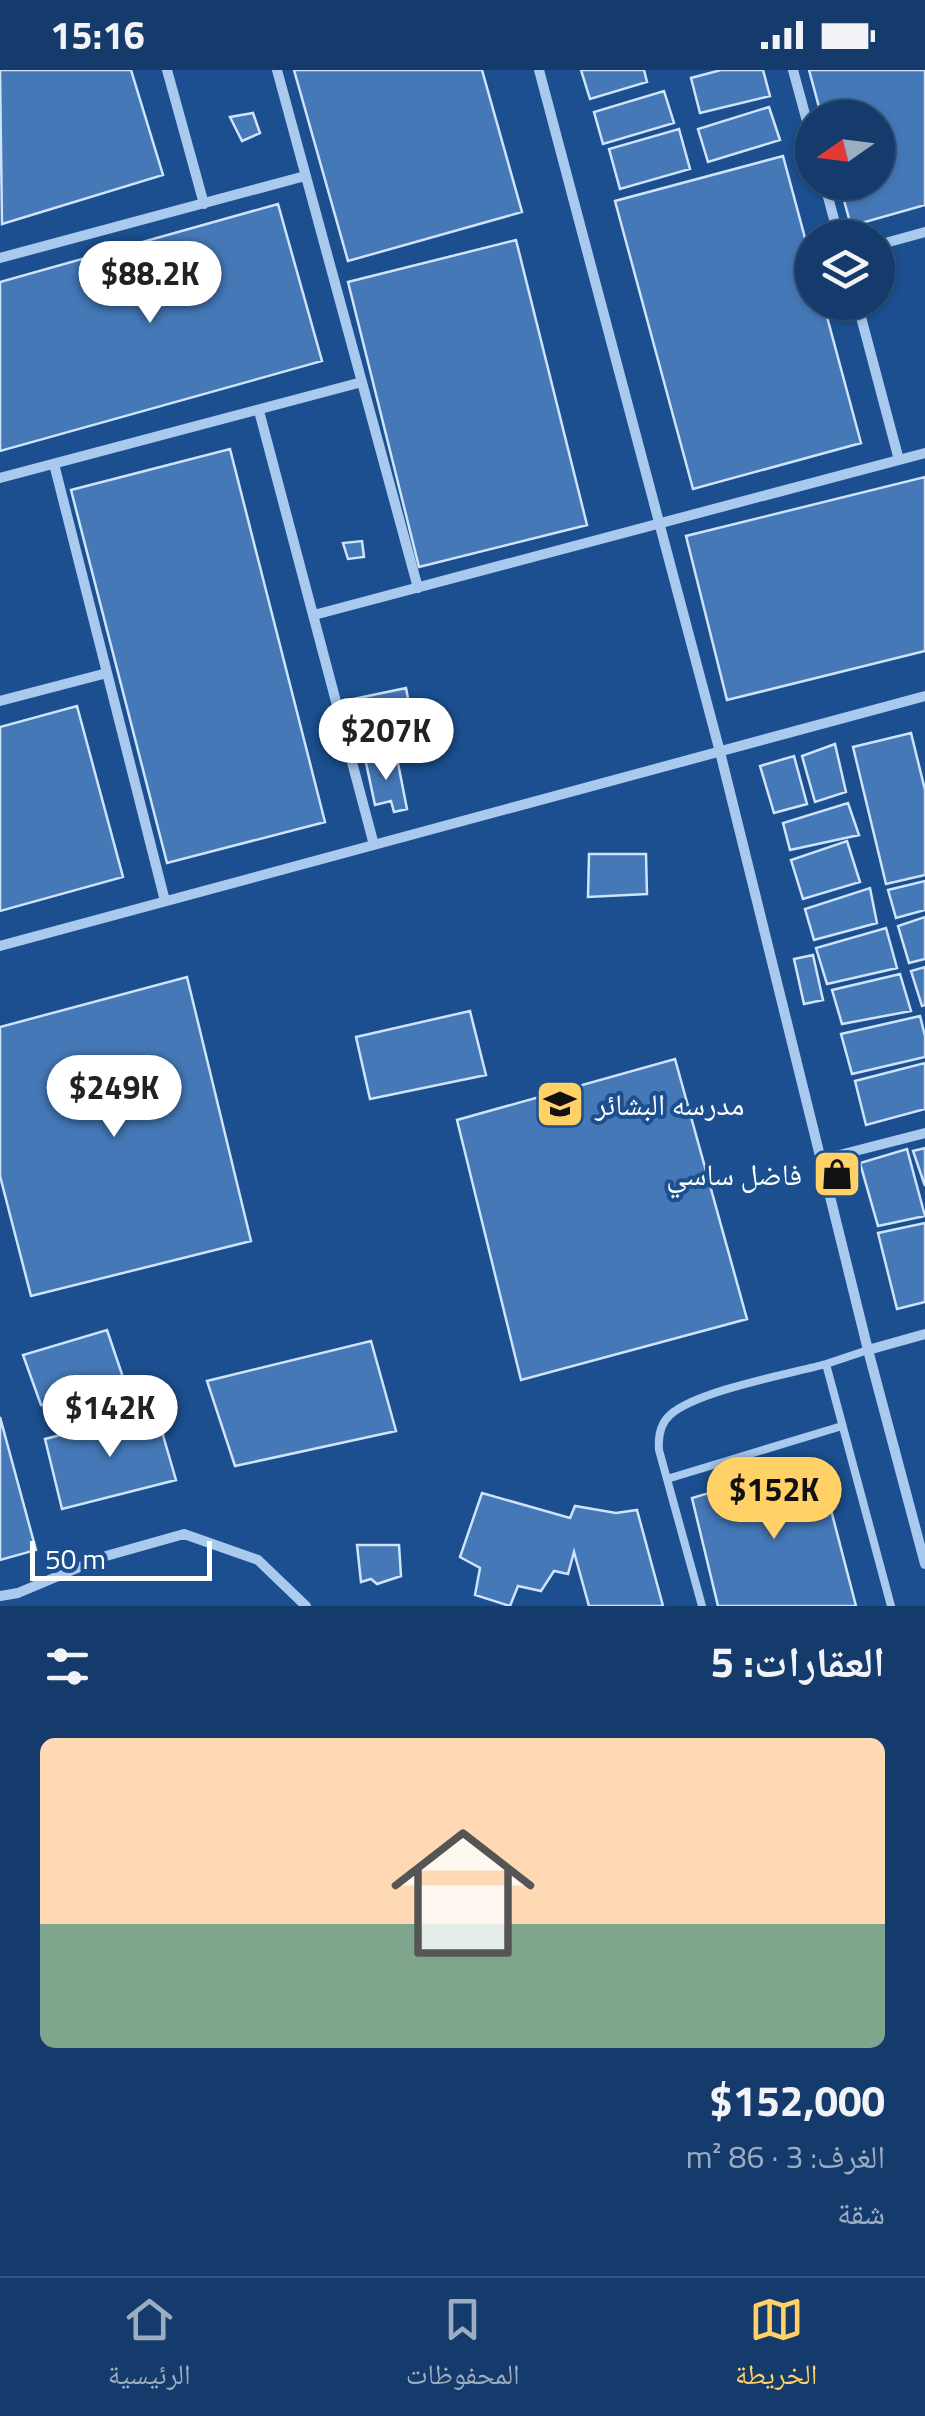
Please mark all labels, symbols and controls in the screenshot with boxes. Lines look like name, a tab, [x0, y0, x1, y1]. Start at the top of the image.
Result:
text: 15:16	[50, 6, 145, 64]
north arrow	[795, 100, 895, 200]
map controls	[795, 100, 895, 320]
button: layers	[795, 220, 895, 320]
pin: $88.2K	[69, 241, 231, 326]
text: $88.2K	[101, 249, 199, 297]
pin: $207K	[316, 698, 456, 783]
text: $207K	[341, 706, 431, 754]
pin: $249K	[44, 1055, 184, 1140]
text: $249K	[69, 1063, 159, 1111]
school or university icon: مدرسه البشائر	[534, 1078, 586, 1130]
place label: مدرسه البشائر	[594, 1081, 745, 1127]
shop icon: فاضل ساسي	[811, 1148, 863, 1200]
place label: فاضل ساسي	[666, 1151, 802, 1199]
pin: $142K	[40, 1375, 180, 1460]
text: $142K	[65, 1383, 155, 1431]
pin: $152K	[704, 1457, 844, 1542]
text: $152K	[729, 1465, 819, 1513]
scale bar	[30, 1536, 212, 1580]
text: 50 m	[45, 1537, 106, 1580]
text: العقارات: 5	[711, 1629, 885, 1693]
icon: filters	[40, 1639, 95, 1694]
icon: home	[373, 1803, 553, 1983]
text: $152,000	[709, 2068, 885, 2132]
text: الغرف: 3 · 86 m²	[686, 2132, 885, 2180]
text: شقة	[837, 2188, 885, 2236]
tab: الرئيسية	[108, 2292, 191, 2402]
tab: المحفوظات	[406, 2292, 520, 2402]
tab: الخريطة	[735, 2292, 817, 2402]

